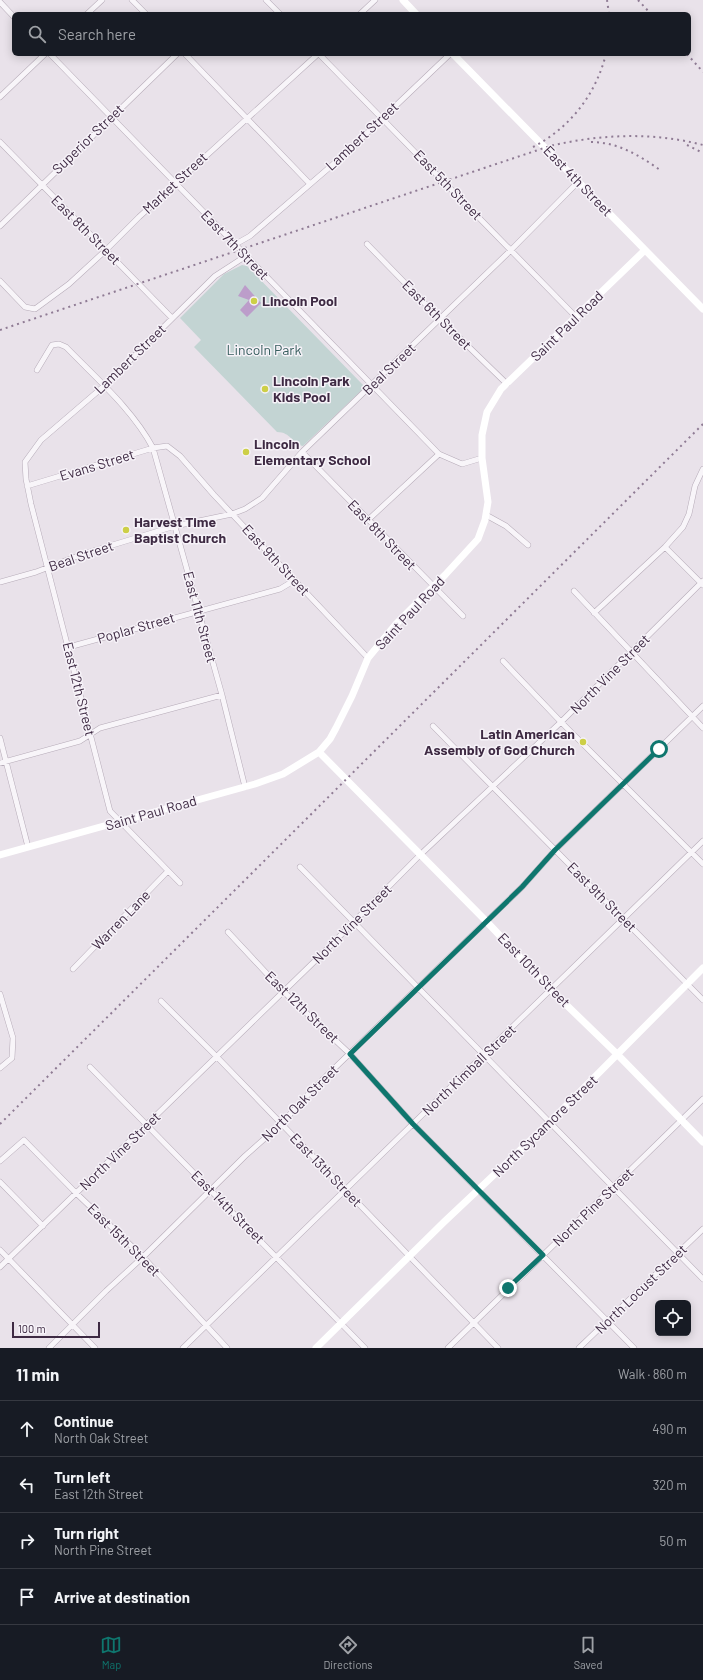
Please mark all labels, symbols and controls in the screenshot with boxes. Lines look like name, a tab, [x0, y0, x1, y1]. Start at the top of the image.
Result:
search box	[12, 12, 691, 56]
icon: search	[26, 23, 48, 45]
text: Search here	[58, 25, 136, 43]
street label: Lambert Street	[322, 98, 401, 174]
street label: Superior Street	[48, 100, 127, 177]
street label: East 4th Street	[540, 142, 616, 220]
street label: East 5th Street	[411, 146, 486, 223]
street label: Market Street	[139, 148, 211, 217]
street label: East 8th Street	[48, 191, 125, 268]
street label: East 7th Street	[198, 206, 273, 283]
street label: East 6th Street	[399, 276, 476, 353]
street label: Saint Paul Road	[527, 287, 606, 364]
place label: Lincoln Pool	[262, 292, 337, 309]
marker: Lincoln Pool	[249, 296, 259, 306]
street label: Lambert Street	[90, 320, 169, 397]
street label: Beal Street	[358, 339, 419, 398]
park label: Lincoln Park	[227, 341, 301, 358]
place label: Lincoln Park Kids Pool	[273, 372, 350, 405]
marker: Lincoln Park Kids Pool	[260, 384, 270, 394]
place label: Lincoln Elementary School	[254, 435, 371, 468]
street label: Evans Street	[57, 445, 136, 484]
marker: Lincoln Elementary School	[241, 447, 251, 457]
street label: East 8th Street	[345, 496, 420, 573]
place label: Harvest Time Baptist Church	[134, 513, 226, 546]
street label: East 9th Street	[239, 521, 314, 599]
marker: Harvest Time Baptist Church	[121, 525, 131, 535]
street label: Beal Street	[46, 536, 116, 575]
street label: East 11th Street	[180, 569, 221, 664]
street label: Saint Paul Road	[371, 572, 448, 653]
street label: Poplar Street	[95, 608, 177, 647]
street label: North Vine Street	[566, 630, 653, 717]
street label: East 12th Street	[60, 640, 99, 738]
place label: Latin American Assembly of God Church	[424, 725, 575, 758]
marker: Latin American Assembly of God Church	[578, 737, 588, 747]
route start	[650, 740, 668, 758]
street label: Saint Paul Road	[103, 791, 198, 834]
street label: East 9th Street	[564, 858, 641, 935]
street label: North Vine Street	[308, 880, 395, 967]
street label: Warren Lane	[88, 886, 153, 953]
street label: East 10th Street	[495, 929, 574, 1010]
street label: East 12th Street	[262, 967, 343, 1046]
street label: North Kimball Street	[418, 1021, 519, 1119]
street label: North Oak Street	[258, 1061, 342, 1145]
street label: North Sycamore Street	[489, 1071, 601, 1180]
street label: North Vine Street	[76, 1108, 164, 1193]
street label: East 13th Street	[287, 1129, 366, 1210]
street label: North Pine Street	[549, 1164, 637, 1249]
street label: East 14th Street	[188, 1167, 268, 1247]
street label: East 15th Street	[84, 1200, 164, 1280]
street label: North Locust Street	[591, 1240, 690, 1337]
route end	[499, 1279, 517, 1297]
map controls	[655, 1300, 691, 1336]
button: locate	[655, 1300, 691, 1336]
scale bar	[12, 1320, 100, 1339]
text: 100 m	[18, 1322, 46, 1335]
text: 11 min	[16, 1364, 59, 1384]
text: Walk · 860 m	[618, 1366, 687, 1382]
text: Continue	[54, 1412, 114, 1430]
icon: ahead	[16, 1418, 38, 1440]
text: 490 m	[652, 1421, 687, 1437]
text: North Oak Street	[54, 1430, 148, 1446]
text: Turn left	[54, 1468, 110, 1486]
icon: left	[16, 1474, 38, 1496]
text: 320 m	[653, 1477, 687, 1493]
text: East 12th Street	[54, 1486, 143, 1502]
text: Turn right	[54, 1524, 119, 1542]
icon: right	[16, 1530, 38, 1552]
text: 50 m	[660, 1533, 687, 1549]
text: North Pine Street	[54, 1542, 152, 1558]
icon: arrive	[16, 1586, 38, 1608]
text: Arrive at destination	[54, 1588, 190, 1606]
tab: Map	[100, 1634, 122, 1671]
tab: Directions	[323, 1634, 373, 1671]
tab: Saved	[574, 1634, 603, 1671]

